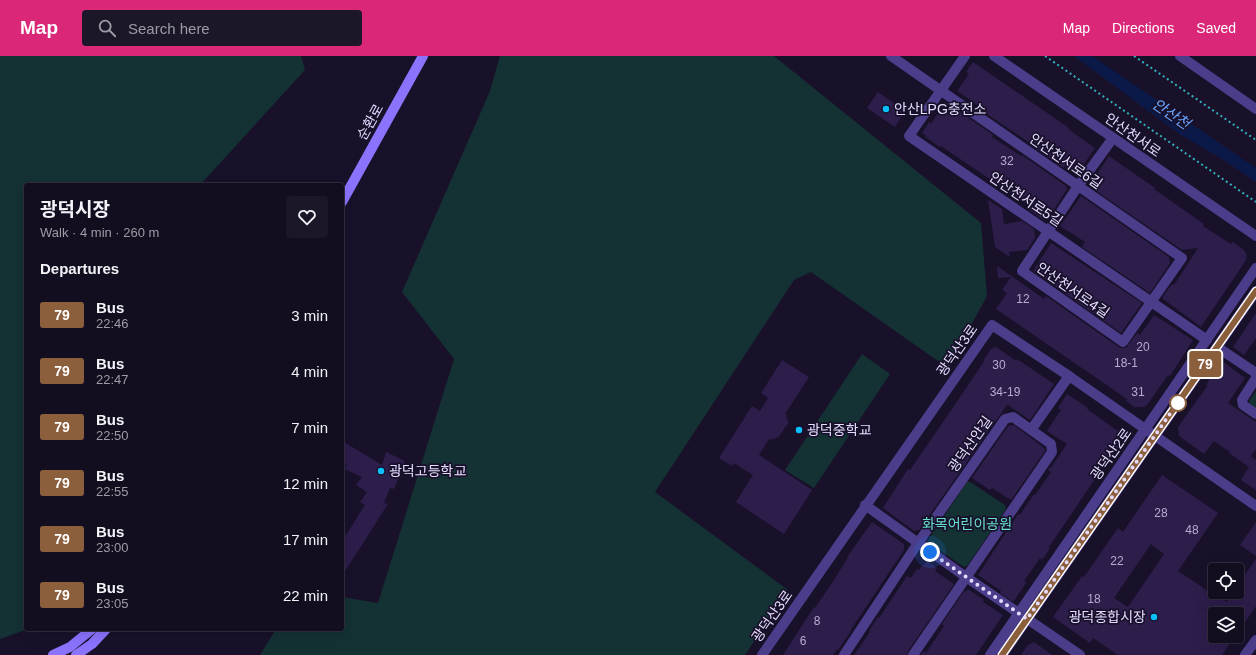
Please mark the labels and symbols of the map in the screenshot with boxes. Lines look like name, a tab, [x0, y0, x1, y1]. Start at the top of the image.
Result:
water label: 안산천	[1149, 95, 1195, 133]
street label: 순환로	[354, 101, 386, 143]
place label: 안산LPG충전소	[894, 101, 987, 117]
marker: 안산LPG충전소	[881, 104, 891, 114]
street label: 안산천서로	[1102, 110, 1164, 160]
street label: 안산천서로6길	[1027, 130, 1105, 192]
house number: 32	[1000, 154, 1014, 168]
street label: 안산천서로5길	[986, 169, 1066, 229]
street label: 안산천서로4길	[1034, 259, 1112, 321]
house number: 12	[1016, 292, 1030, 306]
street label: 광덕산3로	[933, 321, 981, 379]
house number: 20	[1136, 340, 1150, 354]
line badge: 79	[1187, 351, 1223, 377]
house number: 18-1	[1114, 356, 1138, 370]
house number: 30	[992, 358, 1006, 372]
house number: 34-19	[990, 385, 1021, 399]
house number: 31	[1131, 385, 1145, 399]
unlabelled marker	[1169, 394, 1187, 412]
street label: 광덕산안길	[945, 413, 995, 475]
place label: 광덕중학교	[807, 422, 872, 438]
marker: 광덕중학교	[794, 425, 804, 435]
street label: 광덕산2로	[1087, 425, 1135, 483]
place label: 광덕고등학교	[389, 463, 466, 479]
marker: 광덕고등학교	[376, 466, 386, 476]
house number: 28	[1154, 506, 1168, 520]
park label: 화목어린이공원	[922, 516, 1012, 532]
house number: 48	[1185, 523, 1199, 537]
your location	[920, 542, 940, 562]
house number: 22	[1110, 554, 1124, 568]
street label: 광덕산3로	[748, 587, 796, 645]
house number: 18	[1087, 592, 1101, 606]
place label: 광덕종합시장	[1069, 609, 1146, 625]
marker: 광덕종합시장	[1149, 612, 1159, 622]
house number: 8	[814, 614, 821, 628]
house number: 6	[800, 634, 807, 648]

